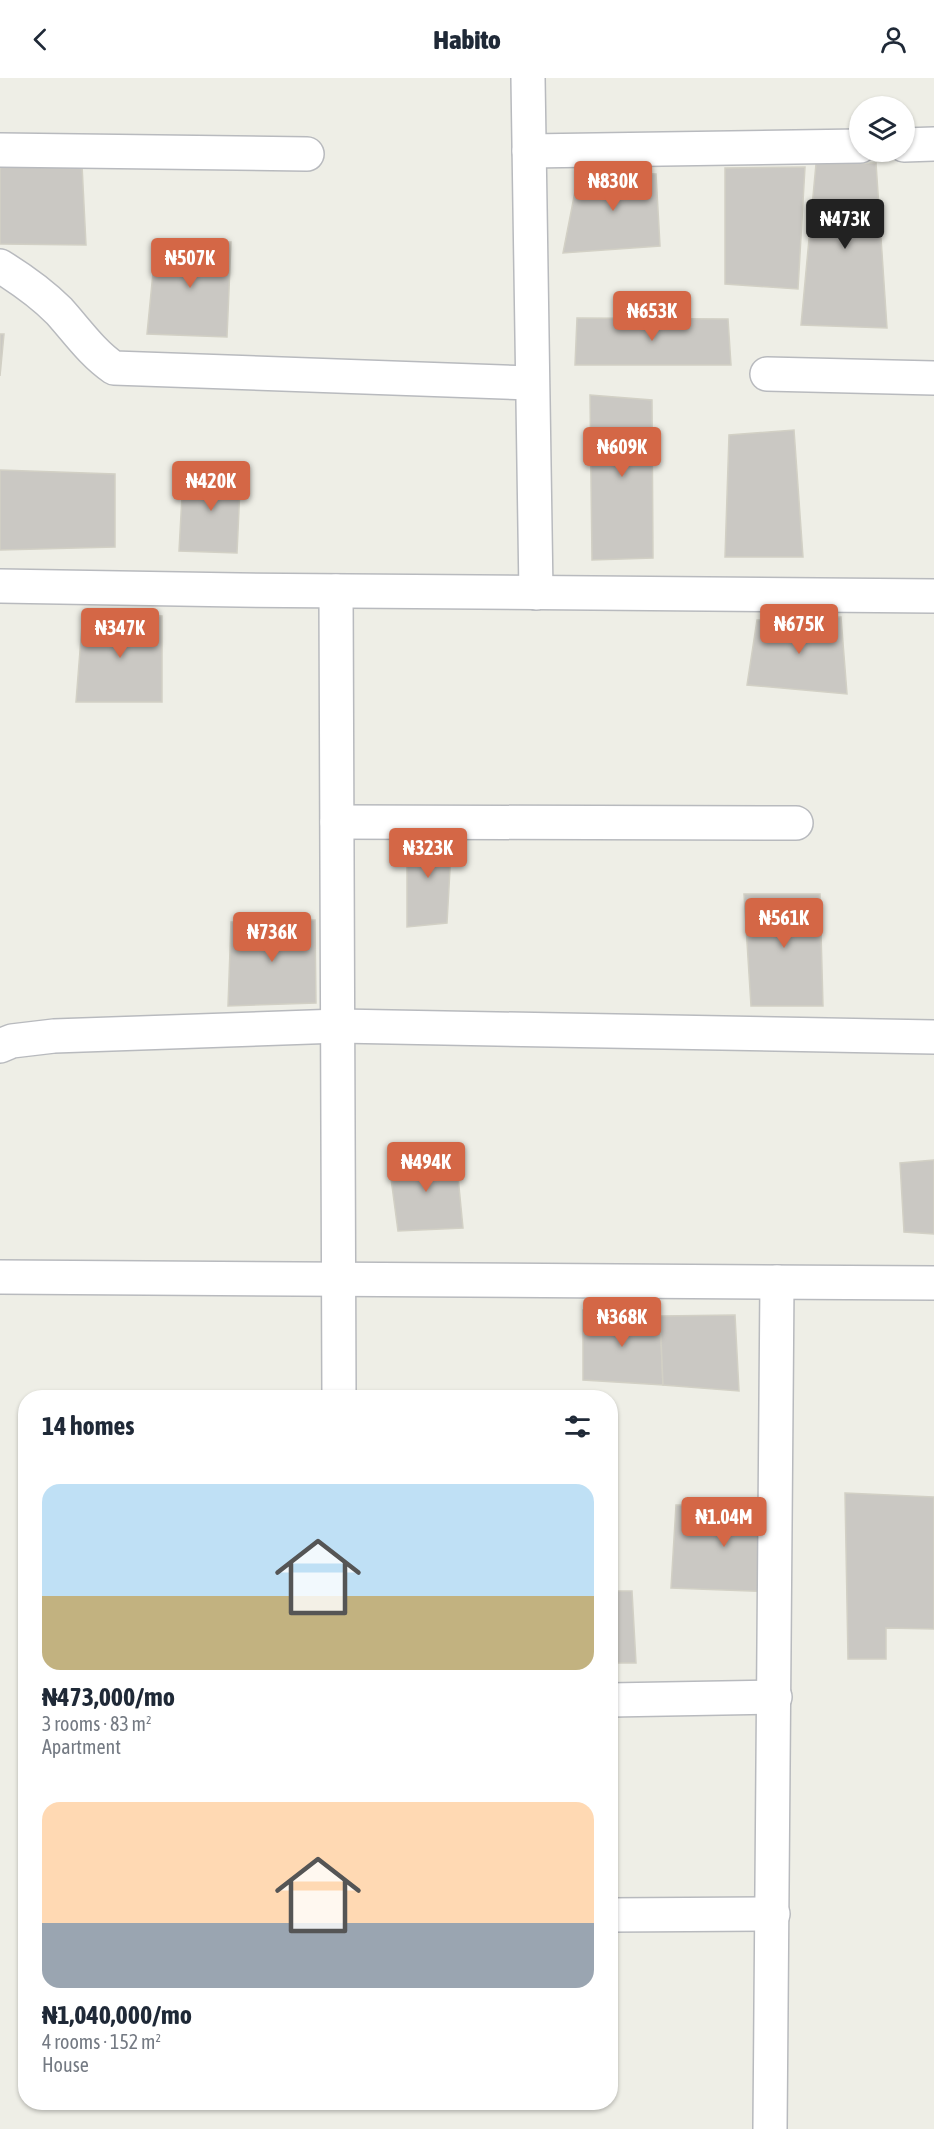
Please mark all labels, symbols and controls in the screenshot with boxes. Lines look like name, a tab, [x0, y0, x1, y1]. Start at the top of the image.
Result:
icon: back	[24, 23, 57, 56]
icon: person	[877, 23, 910, 56]
text: Habito	[433, 24, 501, 55]
map controls	[849, 96, 915, 162]
button: layers	[849, 96, 915, 162]
pin: ₦830K	[571, 161, 655, 212]
text: ₦830K	[588, 169, 638, 192]
pin: ₦473K	[803, 199, 887, 250]
text: ₦473K	[820, 207, 870, 230]
pin: ₦507K	[148, 238, 232, 289]
text: ₦507K	[165, 246, 215, 269]
pin: ₦653K	[610, 291, 694, 342]
text: ₦653K	[627, 299, 677, 322]
pin: ₦609K	[580, 427, 664, 478]
text: ₦609K	[597, 435, 647, 458]
pin: ₦420K	[169, 461, 253, 512]
text: ₦420K	[186, 469, 236, 492]
pin: ₦675K	[757, 604, 841, 655]
pin: ₦347K	[78, 608, 162, 659]
text: ₦675K	[774, 612, 824, 635]
text: ₦347K	[95, 616, 145, 639]
pin: ₦323K	[386, 828, 470, 879]
text: ₦323K	[403, 836, 453, 859]
pin: ₦561K	[742, 898, 826, 949]
text: ₦561K	[759, 906, 809, 929]
pin: ₦736K	[230, 912, 314, 963]
text: ₦736K	[247, 920, 297, 943]
pin: ₦494K	[384, 1142, 468, 1193]
text: ₦494K	[401, 1150, 451, 1173]
pin: ₦368K	[580, 1297, 664, 1348]
text: ₦368K	[597, 1305, 647, 1328]
icon: filters	[561, 1410, 594, 1443]
text: 14 homes	[42, 1411, 135, 1441]
pin: ₦1.04M	[675, 1497, 773, 1548]
text: ₦1.04M	[696, 1505, 752, 1528]
icon: home	[264, 1523, 372, 1631]
text: ₦473,000/mo	[42, 1682, 175, 1712]
text: 3 rooms · 83 m²	[42, 1712, 152, 1735]
text: Apartment	[42, 1735, 121, 1758]
icon: home	[264, 1841, 372, 1949]
text: ₦1,040,000/mo	[42, 2000, 192, 2030]
text: 4 rooms · 152 m²	[42, 2030, 161, 2053]
text: House	[42, 2053, 89, 2076]

